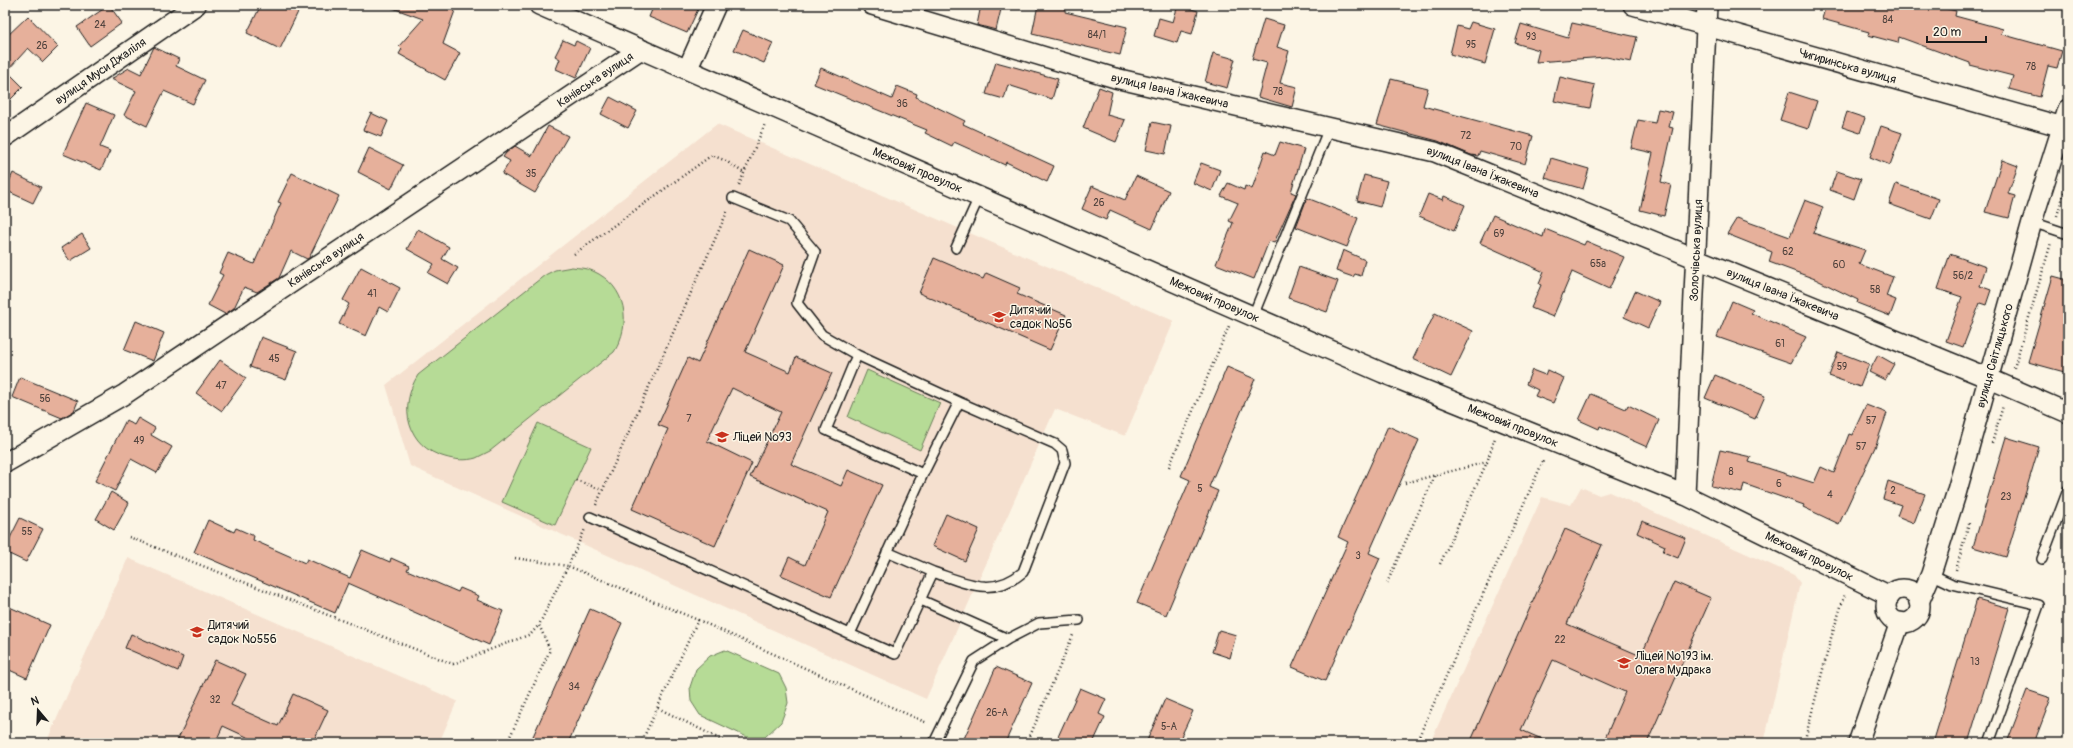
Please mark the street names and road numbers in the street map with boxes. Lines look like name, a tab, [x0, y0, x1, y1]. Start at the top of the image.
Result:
street label: вулиця Муси Джаліля	[52, 34, 149, 108]
street label: Чигиринська вулиця	[1797, 45, 1898, 87]
street label: Канівська вулиця	[554, 49, 636, 110]
street label: вулиця Івана Їжакевича	[1109, 70, 1230, 112]
street label: вулиця Івана Їжакевича	[1425, 143, 1542, 201]
street label: Межовий провулок	[870, 144, 965, 196]
street label: Золочівська вулиця	[1686, 198, 1706, 302]
street label: Канівська вулиця	[285, 229, 367, 291]
street label: вулиця Івана Їжакевича	[1725, 264, 1842, 324]
street label: Межовий провулок	[1167, 273, 1262, 326]
street label: вулиця Світлицького	[1973, 301, 2017, 410]
street label: Межовий провулок	[1465, 400, 1561, 451]
street label: Межовий провулок	[1763, 528, 1856, 584]

